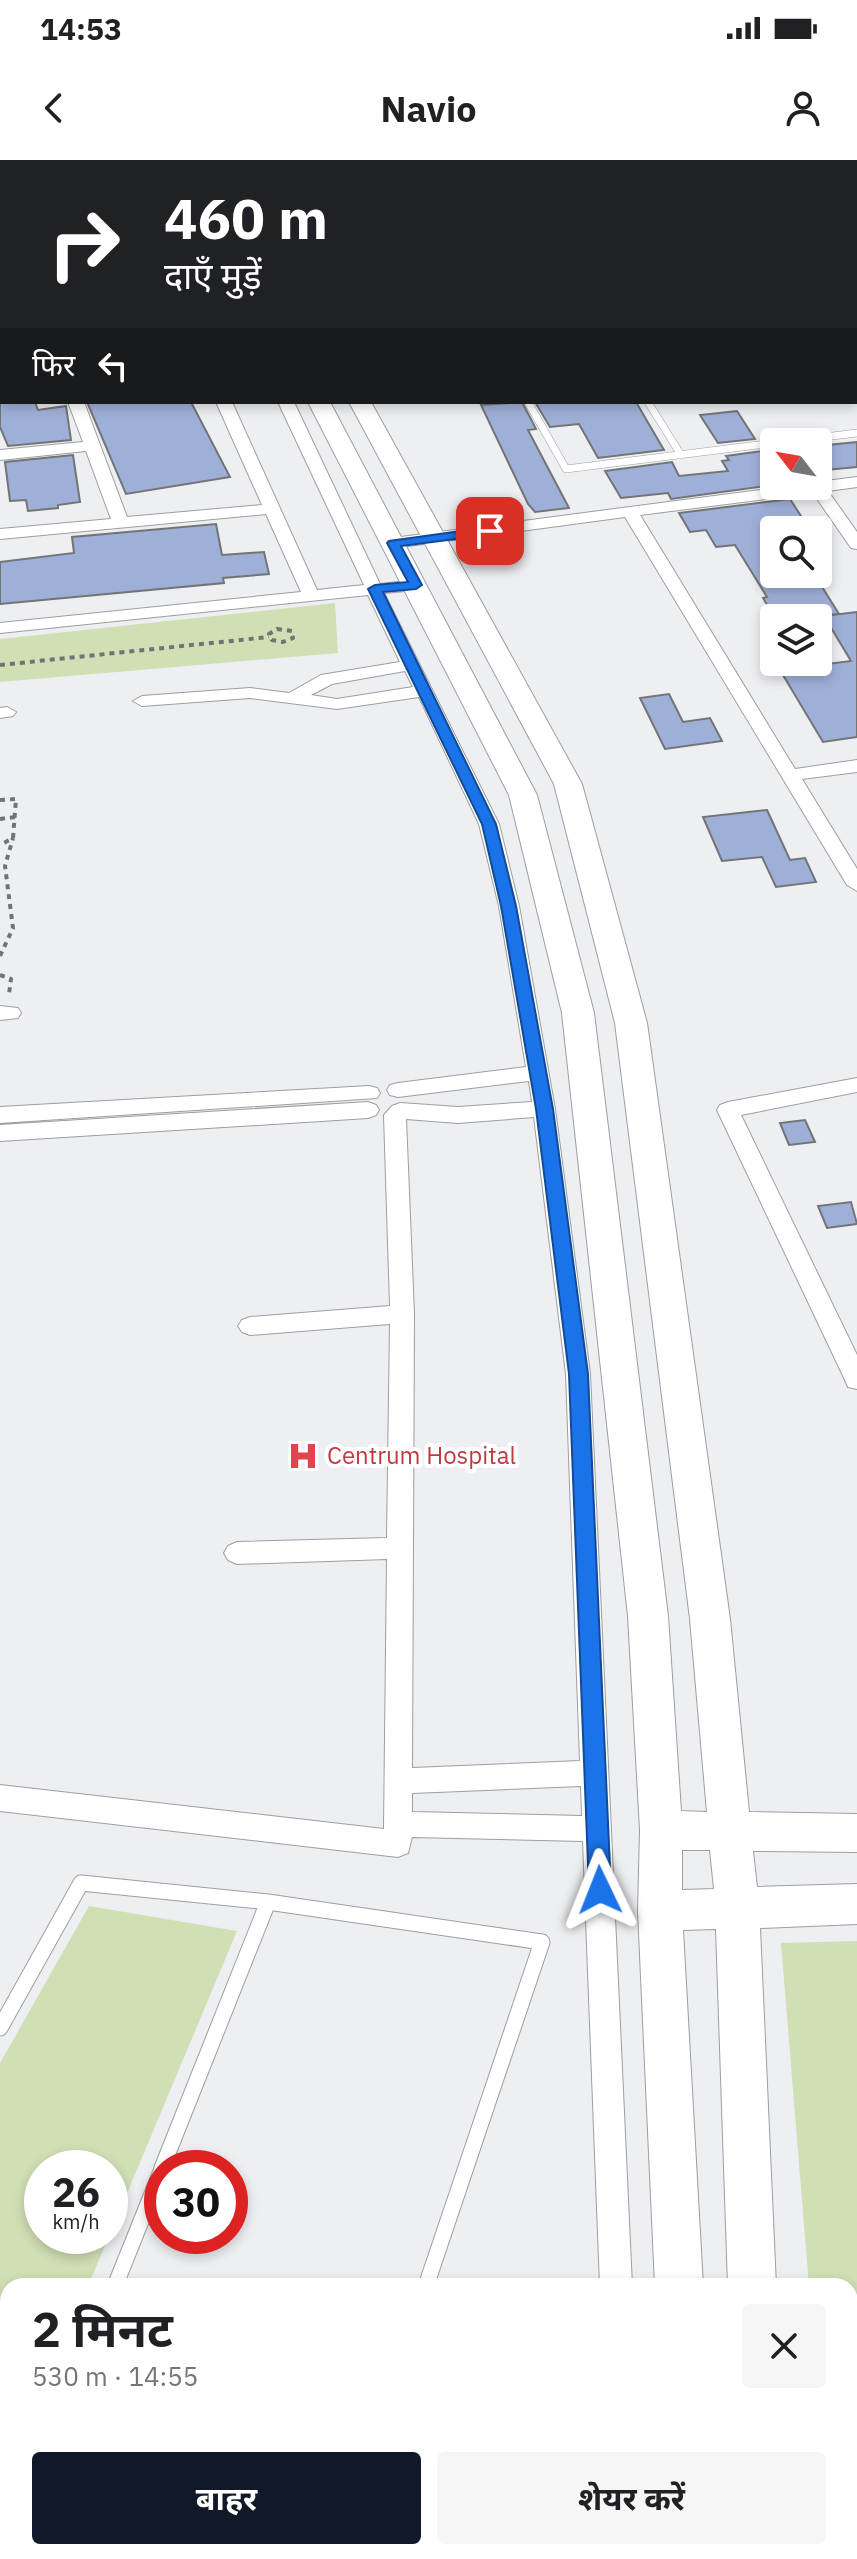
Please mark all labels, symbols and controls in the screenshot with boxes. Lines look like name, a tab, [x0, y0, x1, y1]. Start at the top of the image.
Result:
text: 14:53	[40, 9, 122, 48]
text: Navio	[380, 85, 477, 132]
icon: back	[32, 86, 76, 130]
icon: person	[781, 86, 825, 130]
text: 460 m	[164, 182, 328, 254]
icon: right	[32, 192, 136, 296]
text: दाएँ मुड़ें	[164, 252, 262, 299]
icon: left	[91, 344, 135, 388]
text: फिर	[32, 345, 75, 384]
north arrow	[760, 428, 832, 500]
map controls	[760, 428, 832, 676]
pin	[456, 497, 524, 565]
icon: arrive	[468, 509, 512, 553]
button: search	[760, 516, 832, 588]
button: layers	[760, 604, 832, 676]
hospital icon: Centrum Hospital	[286, 1439, 320, 1473]
place label: Centrum Hospital	[327, 1439, 516, 1471]
position arrow	[558, 1848, 642, 1932]
speed limit sign: 30	[144, 2150, 248, 2254]
text: 26	[52, 2166, 100, 2218]
text: km/h	[52, 2208, 100, 2235]
text: 2 मिनट	[32, 2298, 173, 2360]
button: close	[742, 2304, 826, 2388]
text: 530 m · 14:55	[32, 2359, 198, 2393]
button: बाहर	[32, 2452, 421, 2544]
button: शेयर करें	[437, 2452, 826, 2544]

